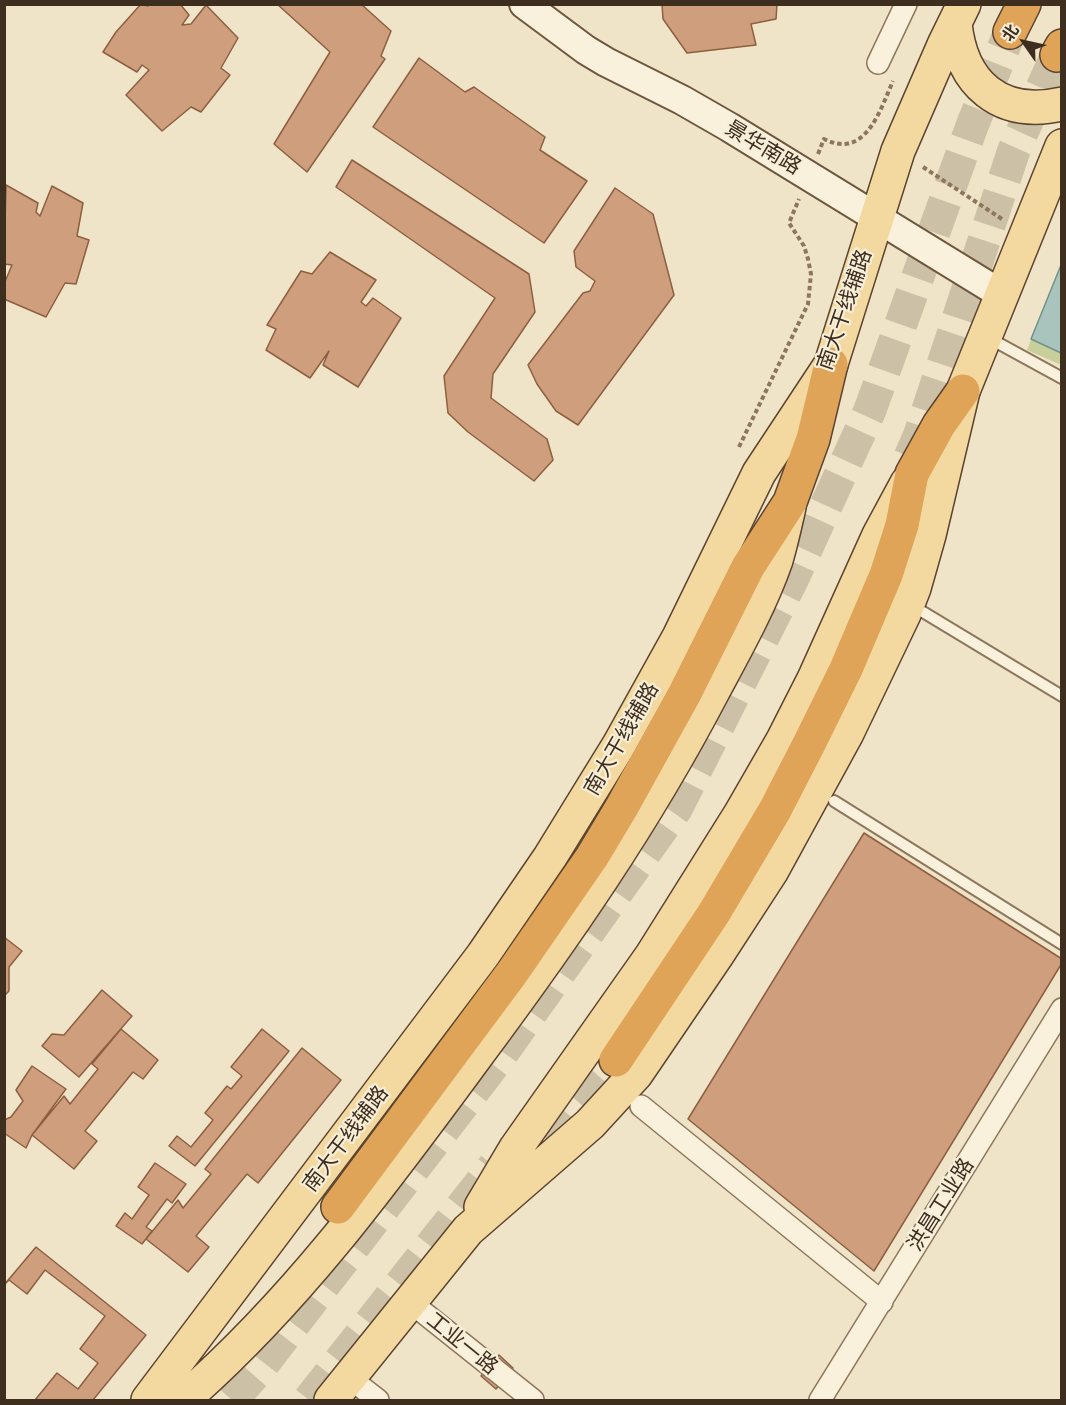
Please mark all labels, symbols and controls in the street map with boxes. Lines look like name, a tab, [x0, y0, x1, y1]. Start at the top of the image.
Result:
north arrow	[994, 12, 1054, 72]
text: 北	[995, 19, 1023, 45]
street label: 景华南路	[721, 116, 805, 180]
street label: 南大干线辅路	[813, 246, 877, 374]
street label: 南大干线辅路	[580, 678, 664, 800]
street label: 南大干线辅路	[298, 1081, 394, 1197]
street label: 洪昌工业路	[902, 1154, 980, 1256]
street label: 工业一路	[421, 1308, 503, 1380]

